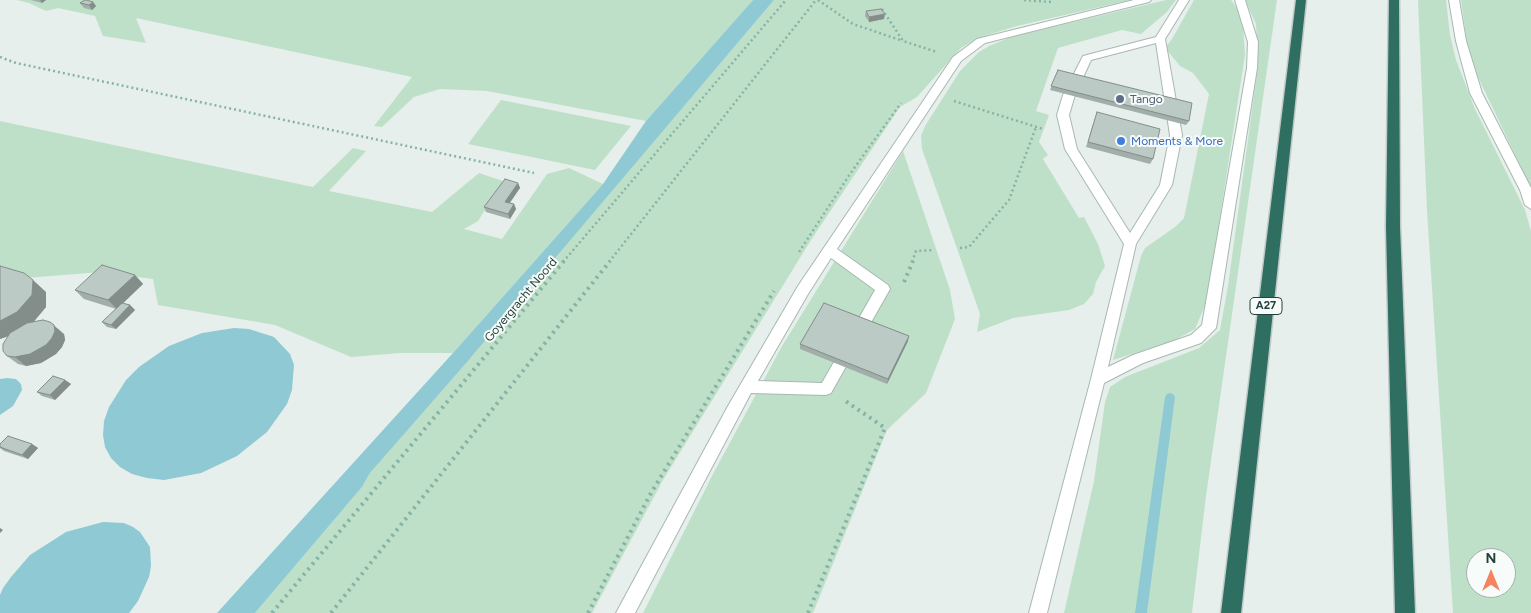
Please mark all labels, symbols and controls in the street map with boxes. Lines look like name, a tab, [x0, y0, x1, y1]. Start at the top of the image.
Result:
place label: Tango	[1130, 92, 1163, 106]
marker: Tango	[1114, 93, 1126, 105]
place label: Moments & More	[1131, 134, 1223, 148]
marker: Moments & More	[1115, 135, 1127, 147]
street label: Goyergracht Noord	[482, 255, 560, 345]
road number: A27	[1250, 298, 1282, 314]
north arrow	[1466, 548, 1516, 598]
text: N	[1486, 550, 1496, 567]

